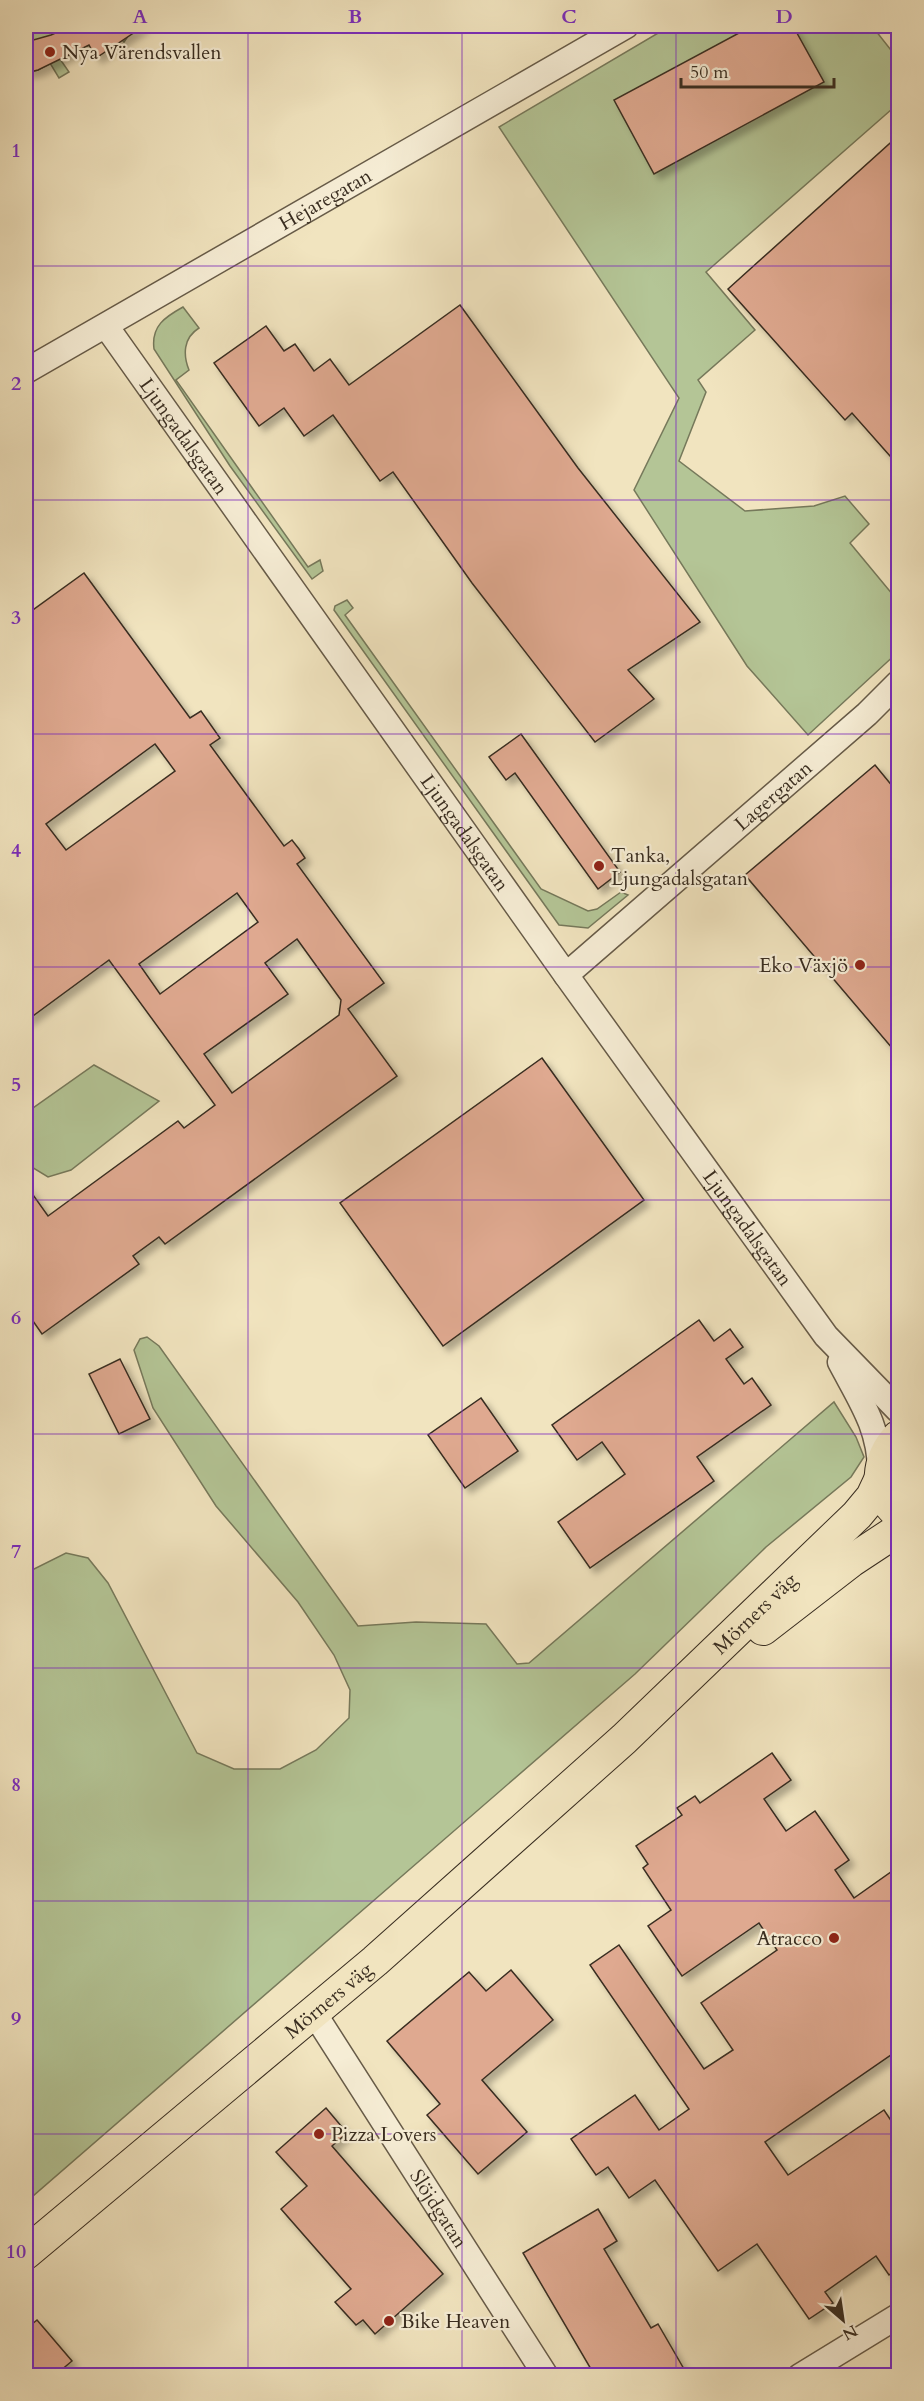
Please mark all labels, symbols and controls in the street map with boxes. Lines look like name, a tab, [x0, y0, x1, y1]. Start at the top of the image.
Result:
text: A	[132, 3, 148, 30]
text: B	[348, 3, 362, 30]
text: C	[561, 3, 577, 30]
text: D	[775, 3, 793, 30]
place label: Nya Värendsvallen	[62, 39, 222, 66]
marker: Nya Värendsvallen	[43, 45, 57, 59]
scale bar	[681, 51, 834, 89]
text: 50 m	[690, 60, 729, 85]
text: 1	[11, 137, 21, 164]
street label: Hejaregatan	[274, 161, 377, 236]
text: 2	[11, 370, 21, 397]
street label: Ljungadalsgatan	[133, 372, 235, 500]
text: 3	[11, 604, 21, 631]
street label: Lagergatan	[728, 754, 818, 837]
street label: Ljungadalsgatan	[414, 769, 516, 897]
text: 4	[11, 837, 21, 864]
place label: Tanka, Ljungadalsgatan	[611, 842, 749, 892]
marker: Tanka, Ljungadalsgatan	[592, 859, 606, 873]
place label: Eko Växjö	[759, 952, 848, 979]
marker: Eko Växjö	[853, 958, 867, 972]
text: 5	[11, 1071, 21, 1098]
street label: Ljungadalsgatan	[697, 1164, 800, 1292]
text: 6	[11, 1304, 21, 1331]
text: 7	[11, 1538, 21, 1565]
street label: Mörners väg	[707, 1566, 803, 1660]
text: 8	[11, 1771, 21, 1798]
place label: Atracco	[756, 1925, 822, 1952]
marker: Atracco	[827, 1931, 841, 1945]
street label: Mörners väg	[279, 1955, 378, 2045]
text: 9	[11, 2005, 21, 2032]
place label: Pizza Lovers	[331, 2121, 436, 2148]
marker: Pizza Lovers	[312, 2127, 326, 2141]
street label: Slöjdgatan	[404, 2164, 474, 2254]
text: 10	[6, 2238, 26, 2265]
north arrow	[813, 2290, 873, 2350]
place label: Bike Heaven	[401, 2308, 511, 2335]
marker: Bike Heaven	[382, 2314, 396, 2328]
text: N	[838, 2319, 861, 2345]

